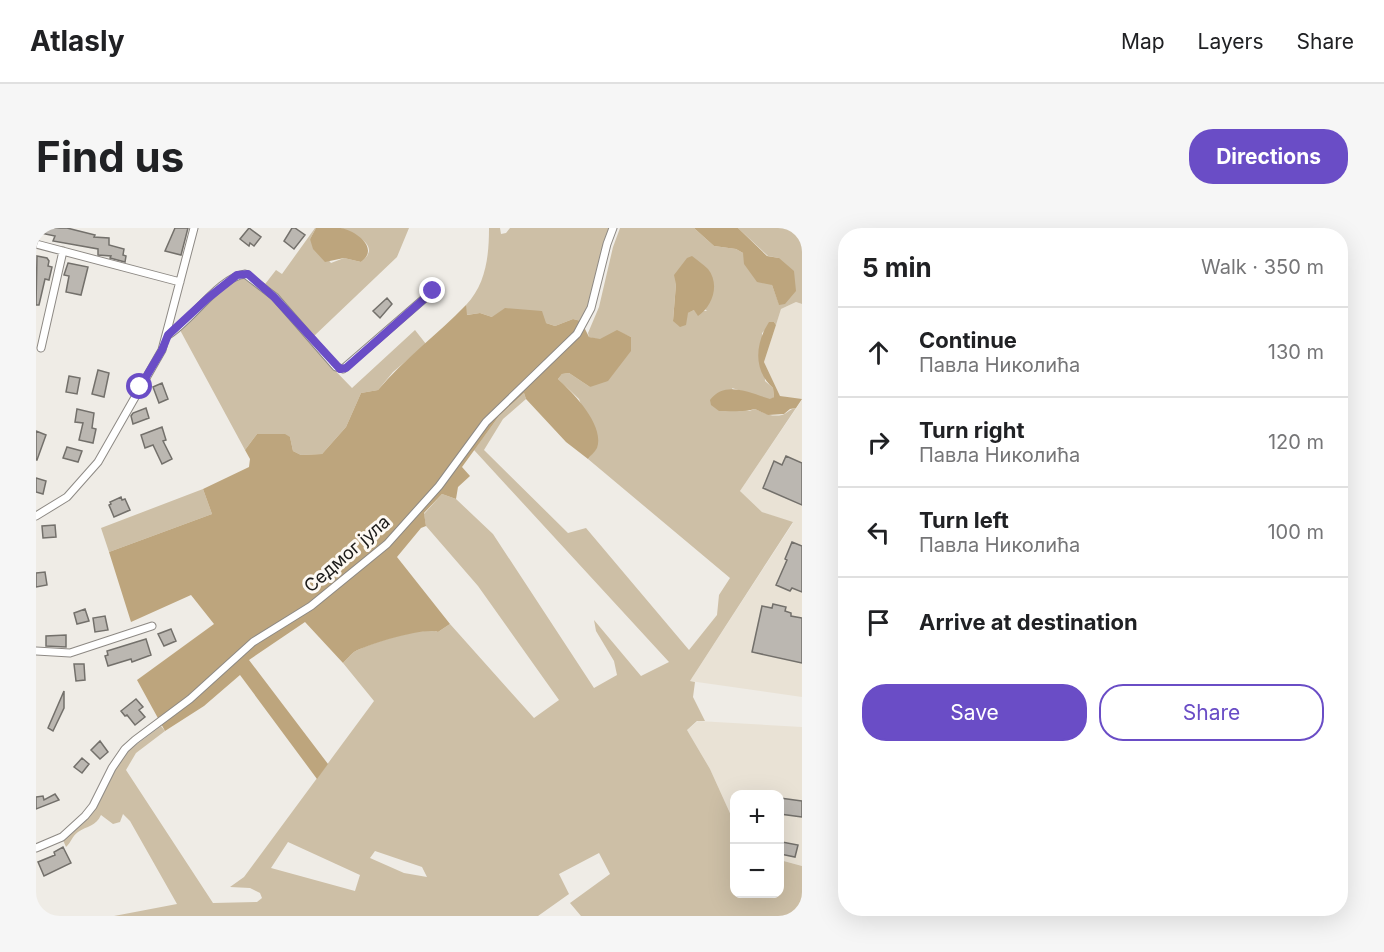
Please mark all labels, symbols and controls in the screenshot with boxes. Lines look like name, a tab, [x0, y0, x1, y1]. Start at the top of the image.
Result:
text: Atlasly	[30, 24, 125, 58]
text: Map	[1121, 29, 1165, 54]
text: Layers	[1198, 29, 1264, 54]
text: Share	[1297, 29, 1354, 54]
button: Directions	[1189, 129, 1348, 184]
text: Find us	[36, 131, 184, 182]
text: 5 min	[862, 252, 932, 283]
text: Walk · 350 m	[1201, 255, 1324, 279]
route end	[419, 277, 445, 303]
text: Continue	[919, 327, 1017, 353]
icon: ahead	[862, 336, 895, 369]
text: 130 m	[1268, 340, 1324, 364]
text: Павла Николића	[919, 353, 1080, 377]
route start	[126, 373, 152, 399]
text: Turn right	[919, 417, 1025, 443]
icon: right	[862, 426, 895, 459]
text: 120 m	[1268, 430, 1324, 454]
text: Павла Николића	[919, 443, 1080, 467]
text: Turn left	[919, 507, 1009, 533]
street label: Седмог јула	[300, 511, 394, 597]
icon: left	[862, 516, 895, 549]
text: 100 m	[1267, 520, 1324, 544]
text: Павла Николића	[919, 533, 1080, 557]
icon: arrive	[862, 606, 895, 639]
text: Arrive at destination	[919, 609, 1138, 635]
button: Save	[862, 684, 1087, 741]
button: Share	[1099, 684, 1324, 741]
map controls	[730, 790, 784, 898]
button: +	[730, 790, 784, 844]
button: −	[730, 844, 784, 898]

